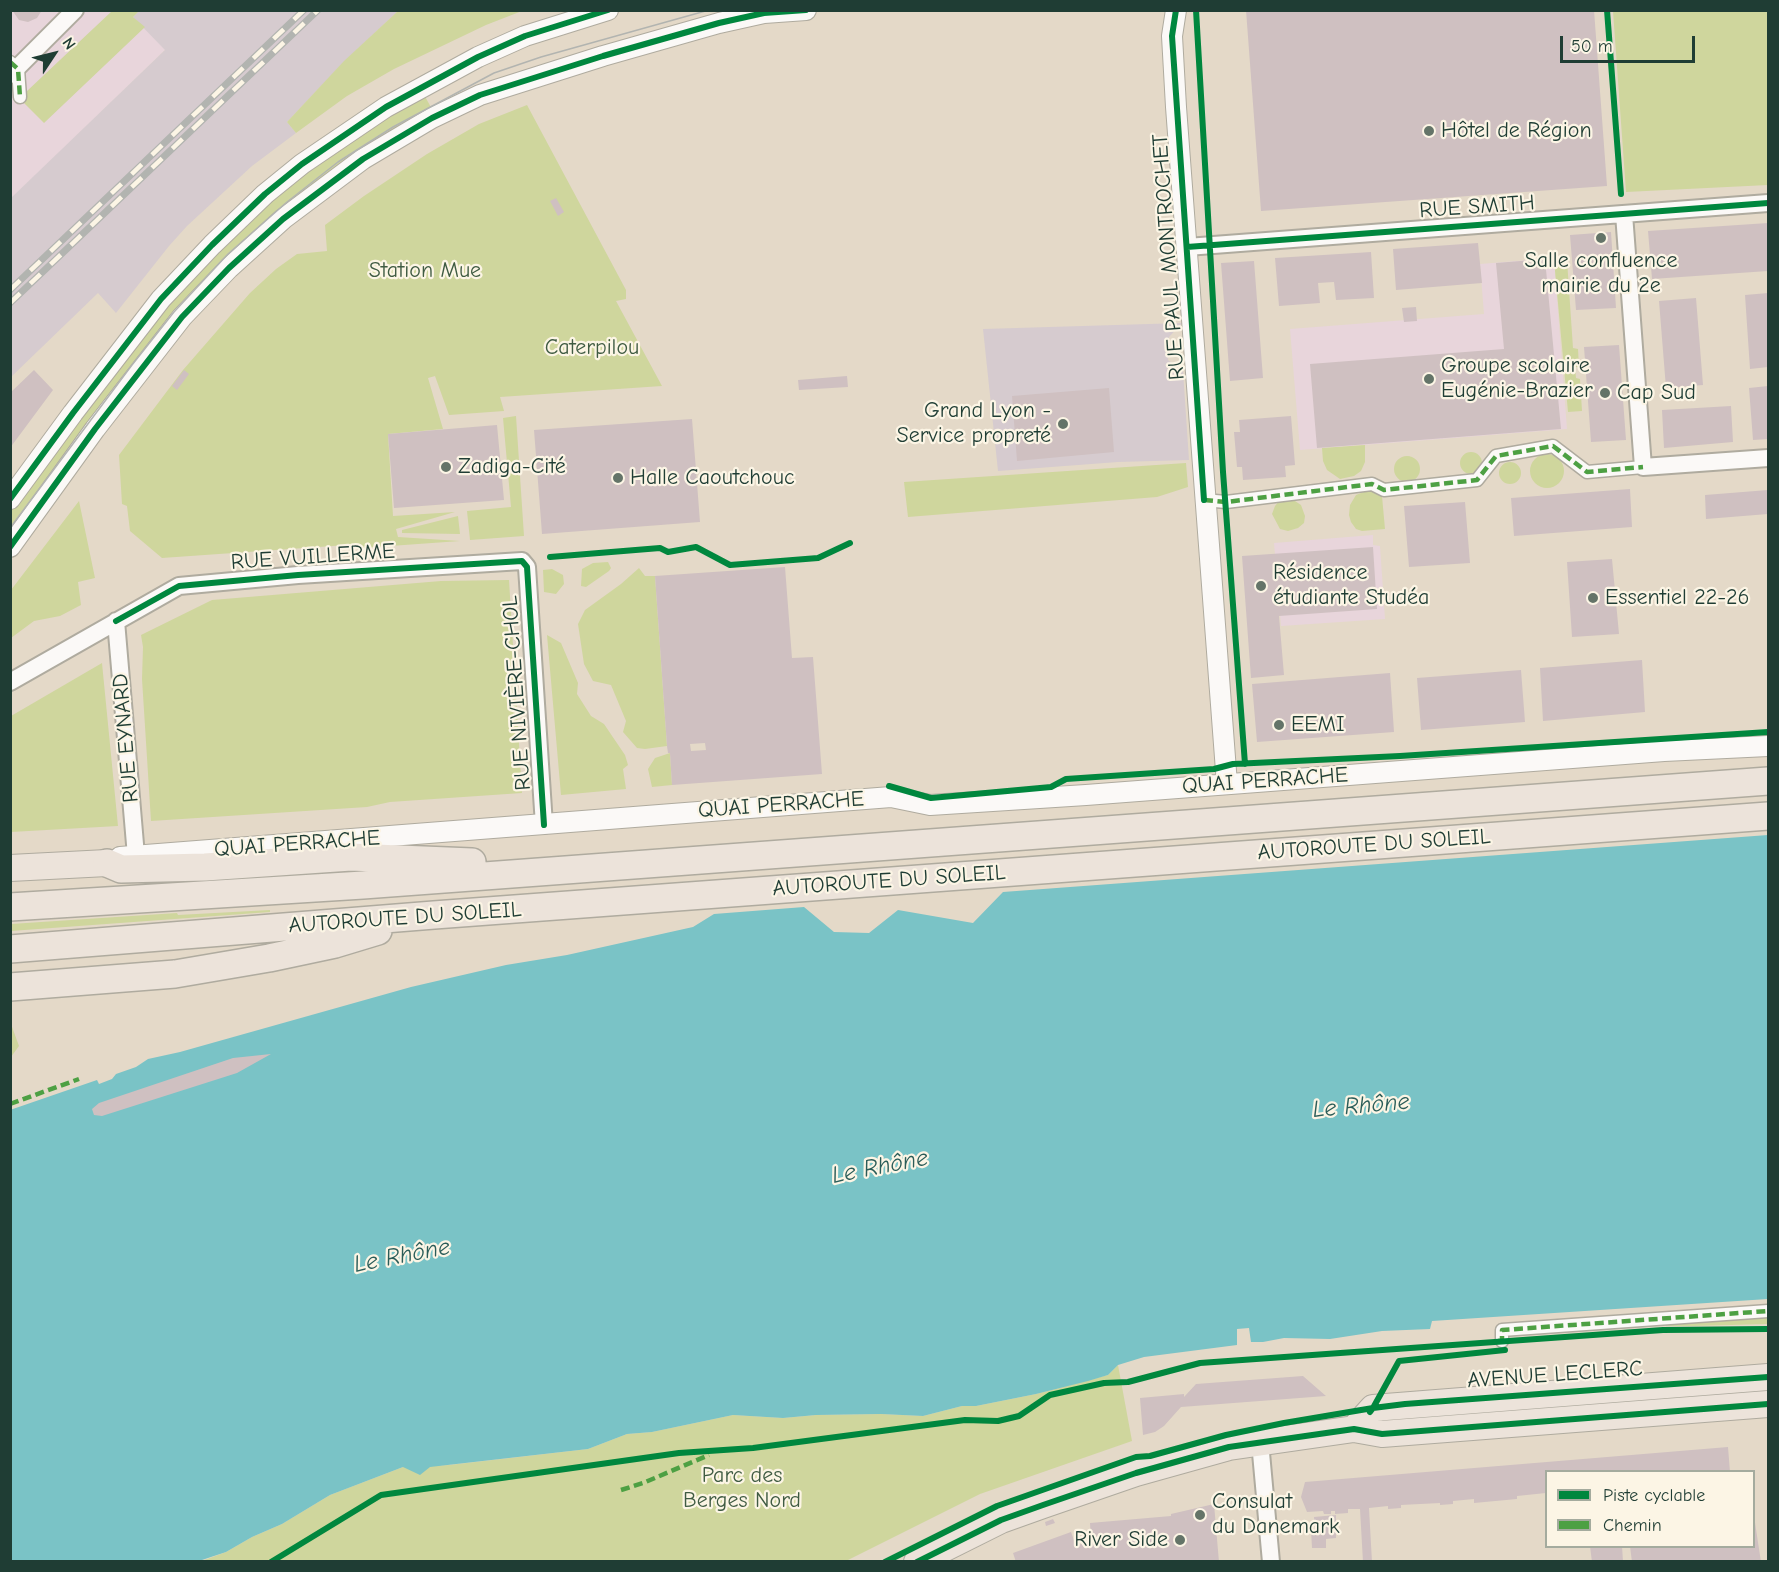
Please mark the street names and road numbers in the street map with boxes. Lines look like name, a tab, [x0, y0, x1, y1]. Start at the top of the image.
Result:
street label: RUE PAUL MONTROCHET	[1147, 133, 1191, 381]
street label: RUE SMITH	[1418, 190, 1536, 224]
street label: RUE VUILLERME	[230, 538, 396, 576]
street label: RUE NIVIÈRE-CHOL	[497, 595, 537, 791]
street label: RUE EYNARD	[107, 672, 145, 804]
street label: QUAI PERRACHE	[1181, 762, 1349, 800]
street label: QUAI PERRACHE	[697, 786, 865, 824]
street label: AUTOROUTE DU SOLEIL	[1257, 824, 1491, 866]
street label: QUAI PERRACHE	[213, 825, 381, 863]
street label: AUTOROUTE DU SOLEIL	[772, 860, 1006, 902]
street label: AUTOROUTE DU SOLEIL	[288, 897, 522, 939]
street label: AVENUE LECLERC	[1466, 1356, 1644, 1394]

